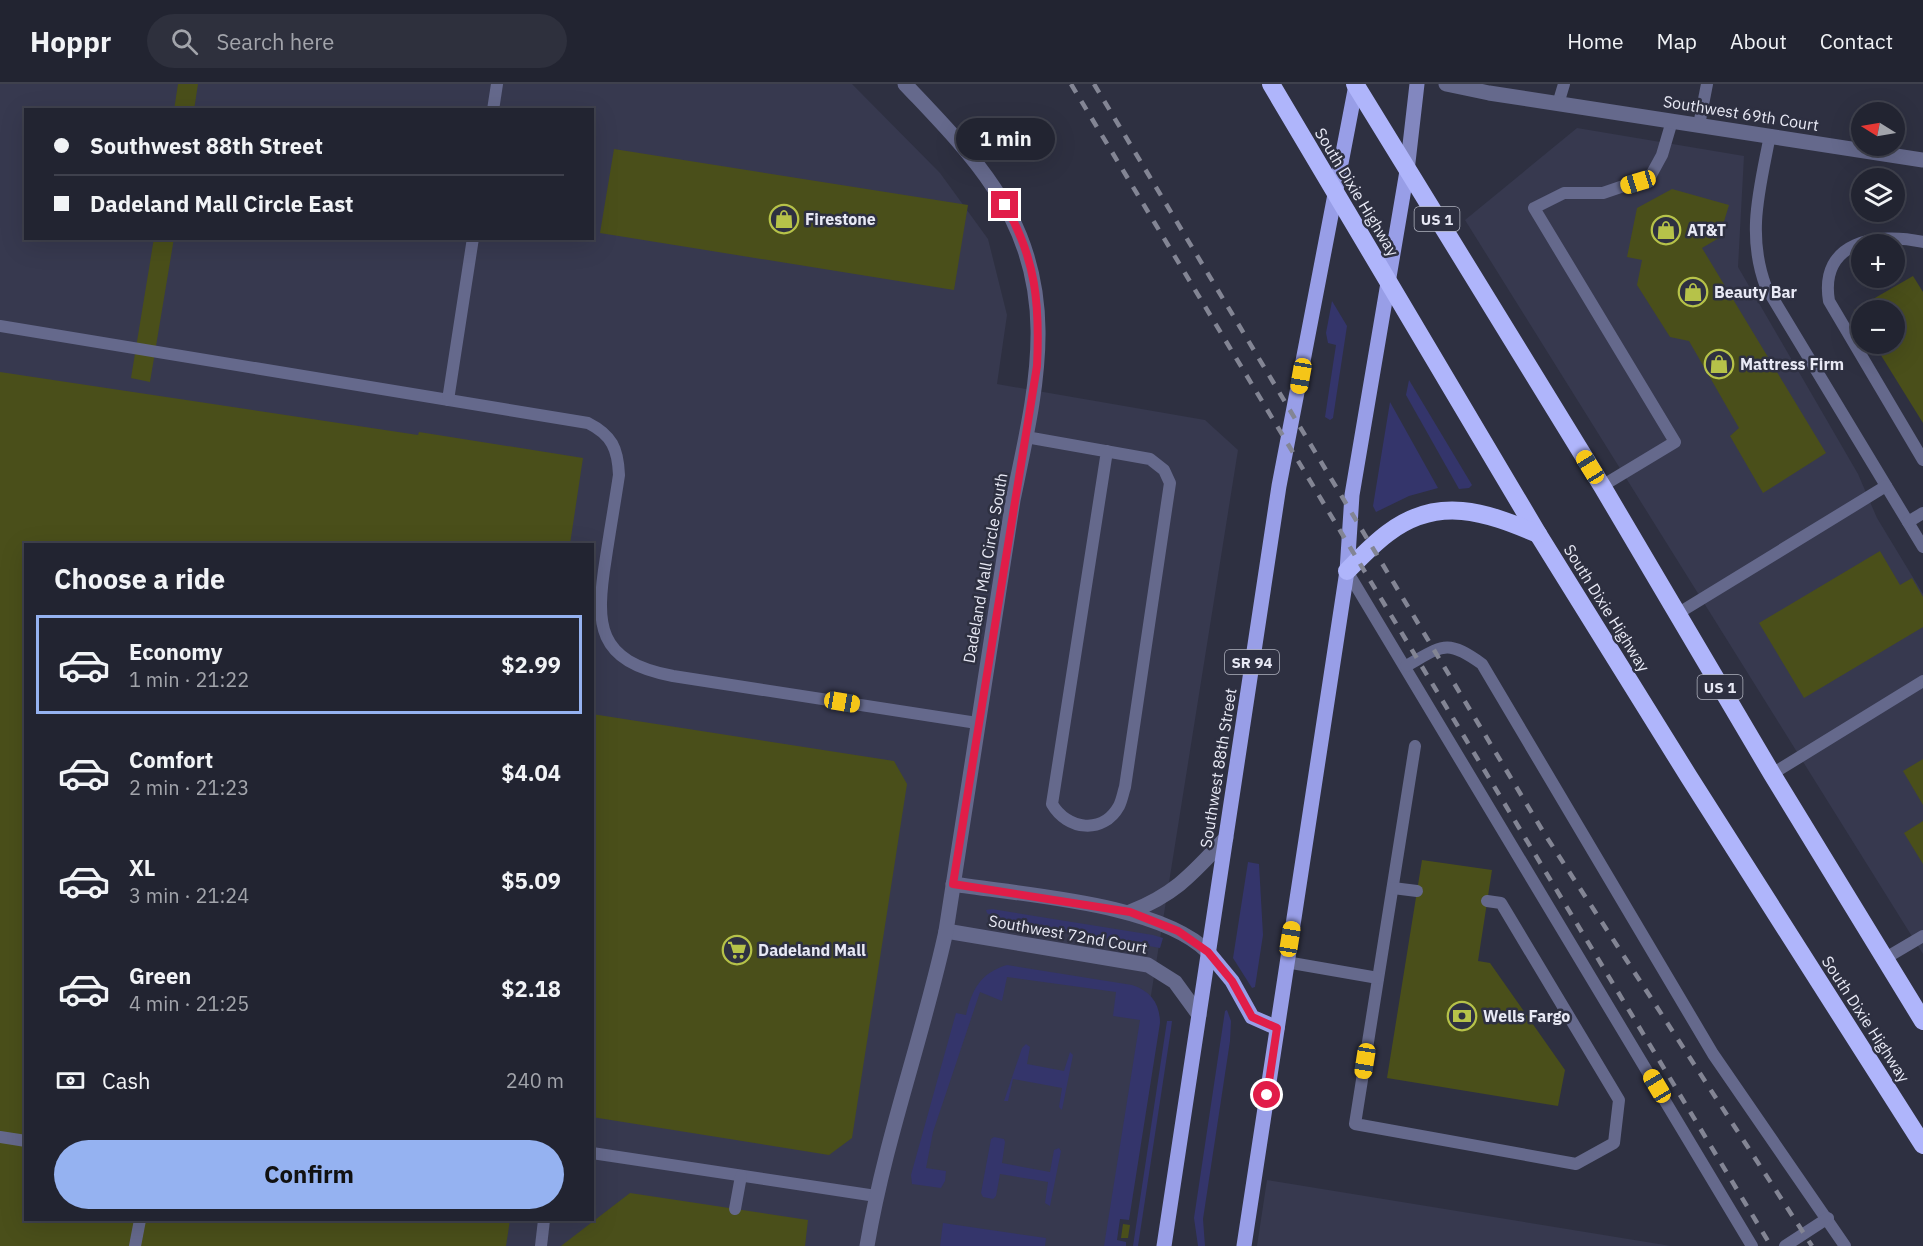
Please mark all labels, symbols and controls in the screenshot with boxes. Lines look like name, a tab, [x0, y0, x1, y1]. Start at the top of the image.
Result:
search box	[147, 14, 567, 68]
text: Hoppr	[30, 23, 111, 60]
icon: search	[168, 25, 201, 58]
text: Search here	[216, 27, 334, 56]
text: Home	[1567, 27, 1624, 55]
text: Map	[1657, 27, 1697, 55]
text: About	[1730, 27, 1787, 55]
text: Contact	[1820, 27, 1893, 55]
street label: Southwest 69th Court	[1662, 91, 1820, 135]
north arrow	[1851, 102, 1905, 156]
map controls	[1851, 102, 1905, 354]
callout: 1 min	[956, 118, 1054, 160]
street label: South Dixie Highway	[1311, 124, 1403, 260]
text: 1 min	[979, 125, 1032, 152]
text: Southwest 88th Street	[90, 131, 323, 160]
car	[1618, 168, 1658, 196]
button: layers	[1851, 168, 1905, 222]
text: Dadeland Mall Circle East	[90, 189, 354, 218]
route end	[991, 191, 1018, 218]
shop icon: Firestone	[768, 203, 800, 235]
road number: US 1	[1414, 207, 1460, 231]
place label: Firestone	[805, 209, 876, 229]
shop icon: AT&T	[1650, 214, 1682, 246]
place label: AT&T	[1687, 220, 1726, 240]
button: +	[1851, 234, 1905, 288]
shop icon: Beauty Bar	[1677, 276, 1709, 308]
place label: Beauty Bar	[1714, 282, 1798, 302]
button: −	[1851, 300, 1905, 354]
shop icon: Mattress Firm	[1703, 348, 1735, 380]
place label: Mattress Firm	[1740, 354, 1844, 374]
car	[1289, 357, 1313, 395]
car	[1573, 447, 1607, 487]
street label: Dadeland Mall Circle South	[958, 471, 1012, 665]
street label: South Dixie Highway	[1560, 541, 1654, 675]
text: Choose a ride	[54, 561, 225, 596]
text: Economy	[129, 637, 223, 666]
icon: car	[57, 638, 111, 692]
text: $2.99	[501, 650, 561, 679]
road number: SR 94	[1225, 650, 1279, 674]
text: 1 min · 21:22	[129, 666, 249, 693]
road number: US 1	[1698, 675, 1742, 699]
street label: Southwest 88th Street	[1195, 687, 1241, 849]
car	[823, 690, 861, 714]
text: Comfort	[129, 745, 213, 774]
icon: car	[57, 746, 111, 800]
text: $4.04	[501, 758, 561, 787]
text: 2 min · 21:23	[129, 774, 249, 801]
text: XL	[129, 853, 155, 882]
icon: car	[57, 854, 111, 908]
text: $5.09	[501, 866, 561, 895]
text: 3 min · 21:24	[129, 882, 249, 909]
street label: Southwest 72nd Court	[987, 910, 1149, 958]
car	[1278, 920, 1302, 958]
supermarket icon: Dadeland Mall	[721, 934, 753, 966]
place label: Dadeland Mall	[758, 940, 866, 960]
street label: South Dixie Highway	[1818, 952, 1914, 1086]
text: Green	[129, 961, 191, 990]
icon: car	[57, 962, 111, 1016]
text: $2.18	[501, 974, 561, 1003]
text: 4 min · 21:25	[129, 990, 249, 1017]
bank icon: Wells Fargo	[1446, 1000, 1478, 1032]
place label: Wells Fargo	[1483, 1006, 1570, 1026]
car	[1353, 1042, 1377, 1080]
icon: cash	[54, 1064, 87, 1097]
text: Cash	[102, 1066, 151, 1095]
car	[1640, 1066, 1674, 1106]
text: 240 m	[506, 1067, 564, 1094]
route start	[1253, 1081, 1280, 1108]
button: Confirm	[54, 1140, 564, 1209]

